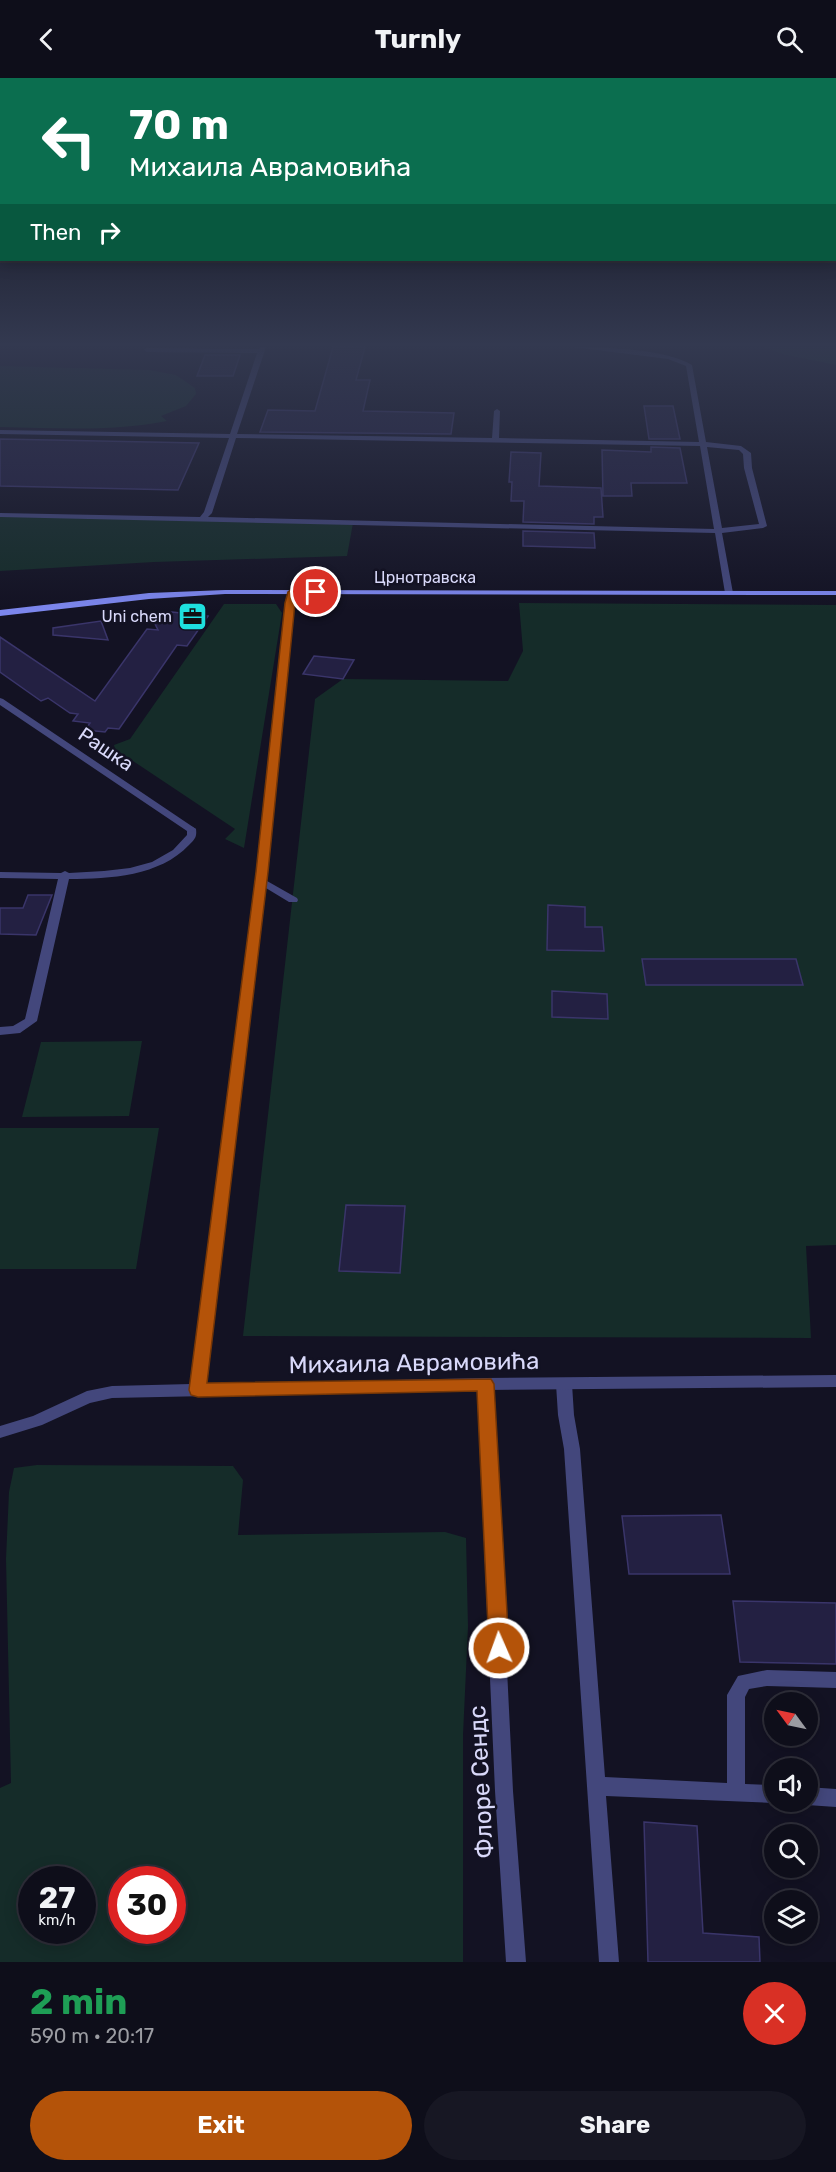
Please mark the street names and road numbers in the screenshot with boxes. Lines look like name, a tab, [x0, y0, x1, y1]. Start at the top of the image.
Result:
street label: Црнотравска	[374, 568, 476, 587]
street label: Рашка	[74, 722, 138, 776]
street label: Михаила Аврамовића	[288, 1347, 540, 1379]
street label: Флоре Сендс	[463, 1705, 499, 1859]

